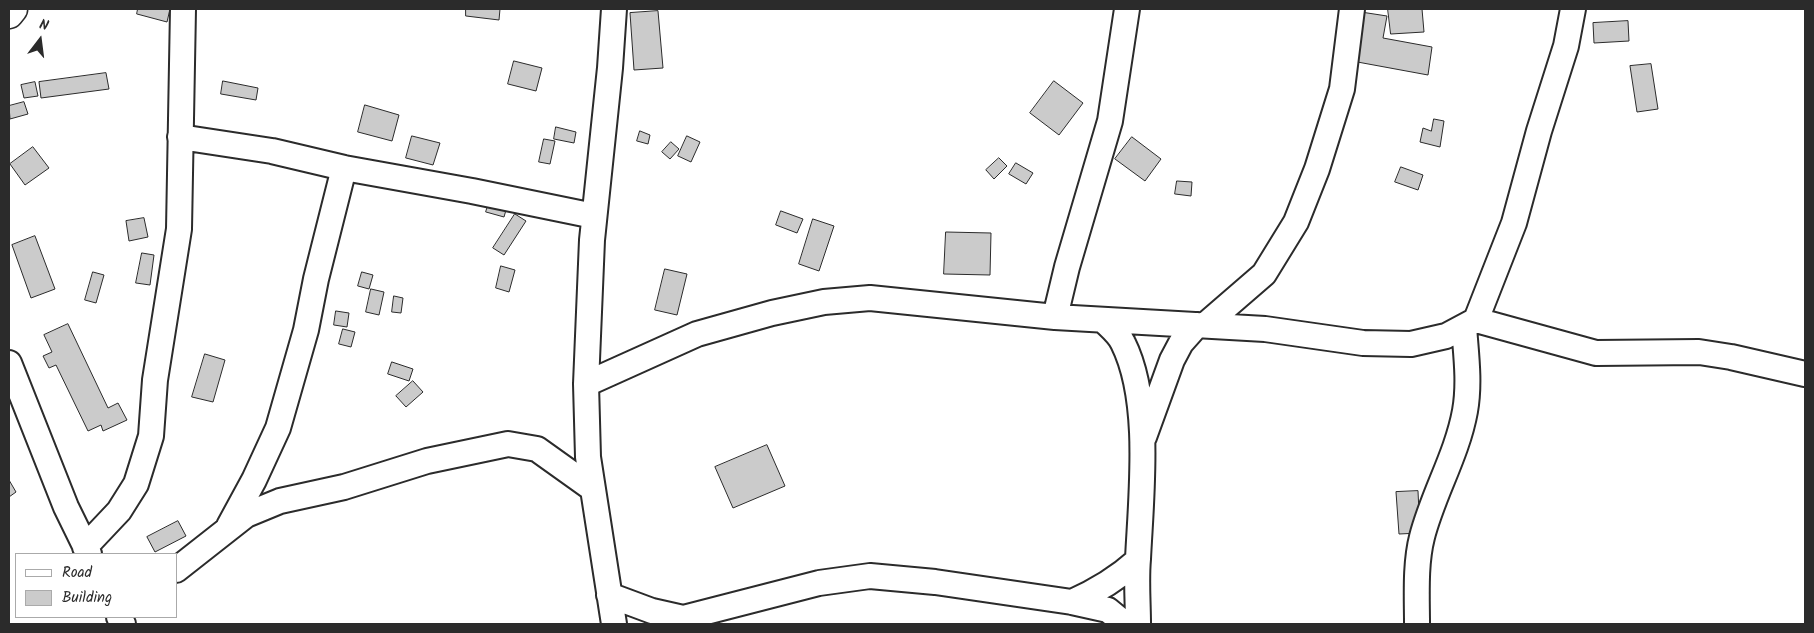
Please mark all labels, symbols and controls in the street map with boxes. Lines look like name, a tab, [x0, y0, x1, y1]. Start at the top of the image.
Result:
text: N	[37, 14, 51, 37]
north arrow	[15, 15, 65, 65]
legend	[15, 553, 178, 618]
text: Road	[62, 561, 92, 585]
text: Building	[62, 586, 112, 610]

